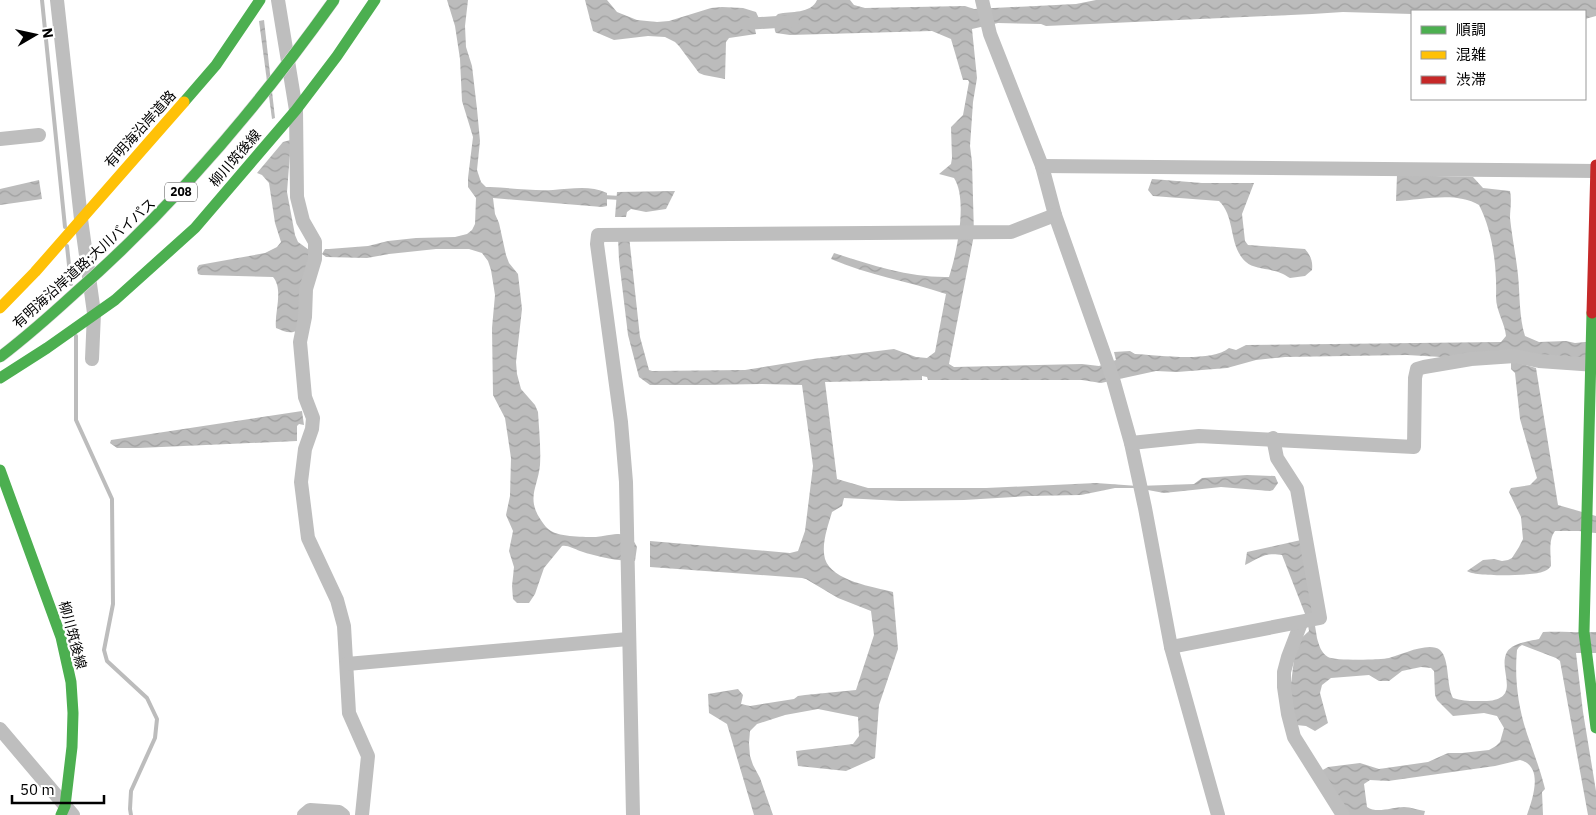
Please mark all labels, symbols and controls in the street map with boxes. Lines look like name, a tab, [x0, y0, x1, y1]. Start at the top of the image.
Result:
north arrow	[10, 10, 60, 60]
legend	[1411, 10, 1586, 100]
text: 順調	[1456, 20, 1486, 39]
text: N	[38, 27, 58, 39]
text: 混雑	[1456, 45, 1486, 64]
text: 渋滞	[1456, 70, 1486, 89]
street label: 有明海沿岸道路	[101, 87, 179, 171]
street label: 柳川筑後線	[205, 126, 265, 190]
road number: 208	[165, 182, 197, 202]
street label: 有明海沿岸道路;大川バイパス	[9, 194, 159, 332]
street label: 柳川筑後線	[55, 599, 91, 671]
scale bar	[12, 772, 105, 804]
text: 50 m	[20, 780, 55, 799]

